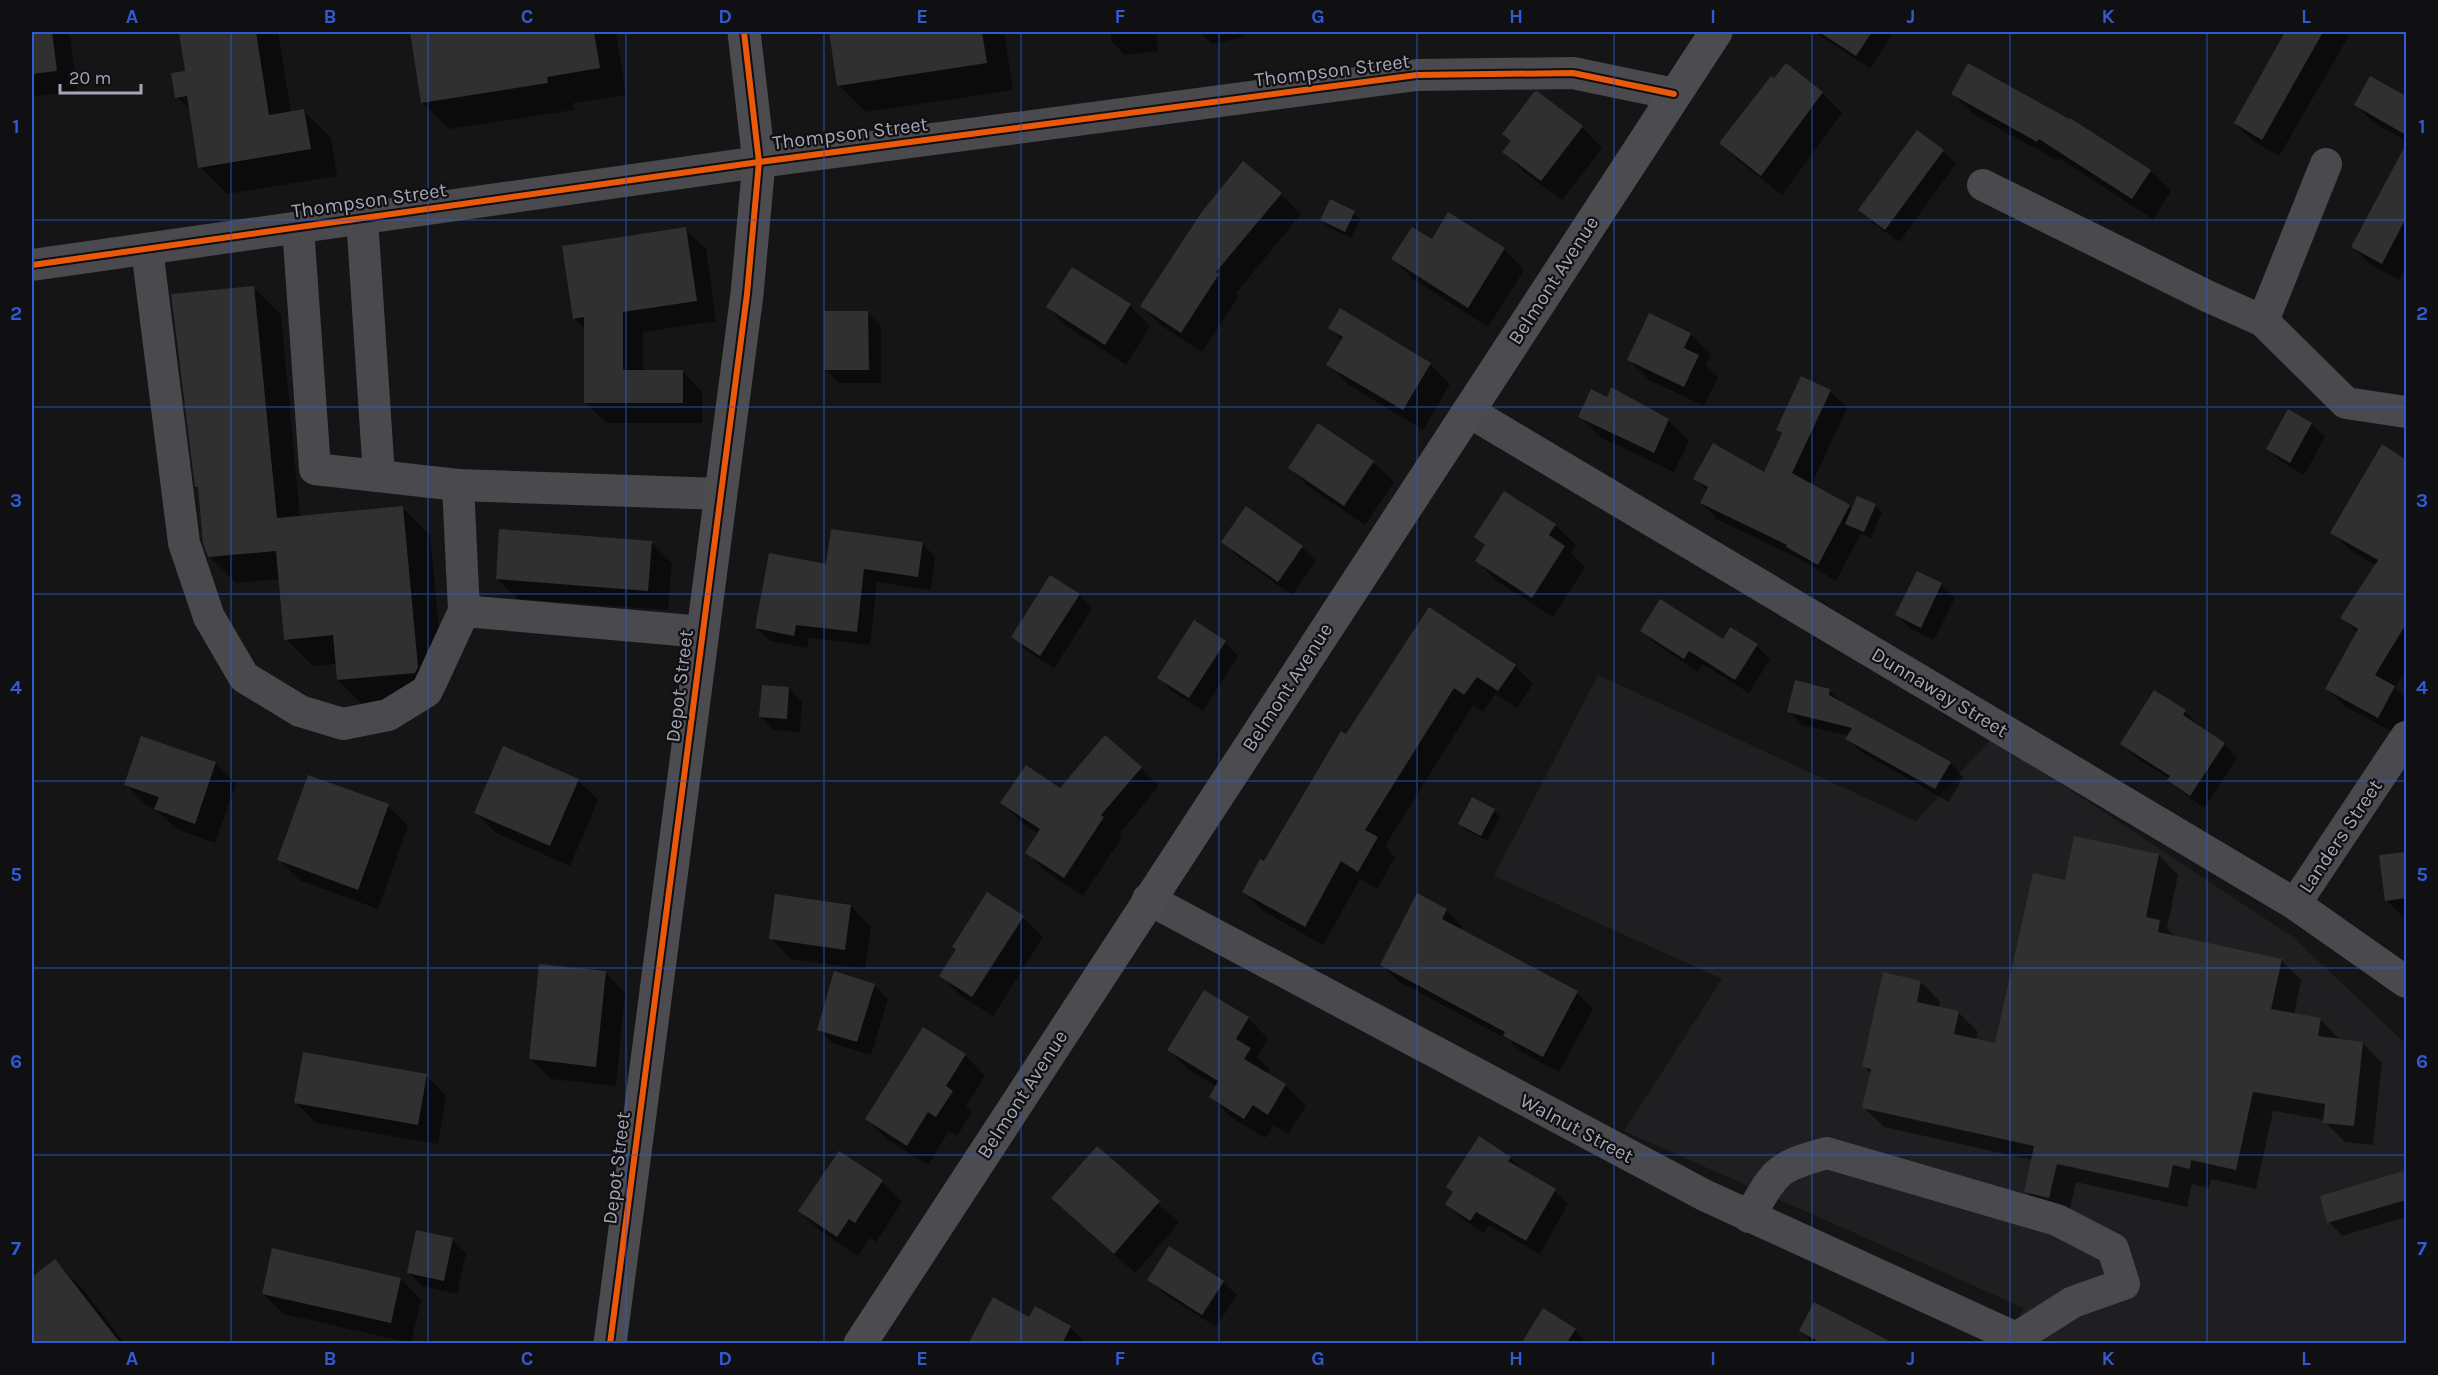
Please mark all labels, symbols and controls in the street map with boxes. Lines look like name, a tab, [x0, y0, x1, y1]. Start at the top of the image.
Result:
text: A	[126, 5, 139, 28]
text: B	[324, 5, 336, 28]
text: C	[521, 5, 533, 28]
text: D	[718, 5, 732, 28]
text: E	[916, 5, 928, 28]
text: F	[1115, 5, 1126, 28]
text: G	[1311, 5, 1325, 28]
text: H	[1509, 5, 1523, 28]
text: I	[1710, 5, 1716, 28]
text: J	[1907, 5, 1915, 28]
text: K	[2101, 5, 2115, 28]
text: L	[2301, 5, 2311, 28]
street label: Thompson Street	[1253, 49, 1412, 91]
scale bar	[60, 57, 141, 95]
text: 20 m	[69, 67, 111, 89]
street label: Thompson Street	[771, 112, 930, 154]
text: 1	[12, 115, 20, 138]
text: 1	[2418, 115, 2426, 138]
street label: Thompson Street	[290, 178, 449, 223]
street label: Belmont Avenue	[1503, 212, 1603, 349]
text: 2	[10, 302, 22, 325]
text: 2	[2416, 302, 2428, 325]
text: 3	[10, 489, 22, 512]
text: 3	[2416, 489, 2428, 512]
street label: Belmont Avenue	[1237, 619, 1337, 756]
street label: Depot Street	[661, 628, 698, 744]
street label: Dunnaway Street	[1867, 643, 2012, 742]
text: 4	[10, 676, 22, 699]
text: 4	[2416, 676, 2428, 699]
street label: Landers Street	[2294, 775, 2387, 897]
text: 5	[10, 863, 22, 886]
text: 5	[2416, 863, 2428, 886]
street label: Belmont Avenue	[972, 1026, 1072, 1163]
text: 6	[10, 1050, 22, 1073]
text: 6	[2416, 1050, 2428, 1073]
street label: Walnut Street	[1516, 1089, 1638, 1168]
street label: Depot Street	[598, 1110, 635, 1226]
text: 7	[11, 1237, 21, 1260]
text: 7	[2417, 1237, 2427, 1260]
text: A	[126, 1347, 139, 1370]
text: B	[324, 1347, 336, 1370]
text: C	[521, 1347, 533, 1370]
text: D	[718, 1347, 732, 1370]
text: E	[916, 1347, 928, 1370]
text: F	[1115, 1347, 1126, 1370]
text: G	[1311, 1347, 1325, 1370]
text: H	[1509, 1347, 1523, 1370]
text: I	[1710, 1347, 1716, 1370]
text: J	[1907, 1347, 1915, 1370]
text: K	[2101, 1347, 2115, 1370]
text: L	[2301, 1347, 2311, 1370]

